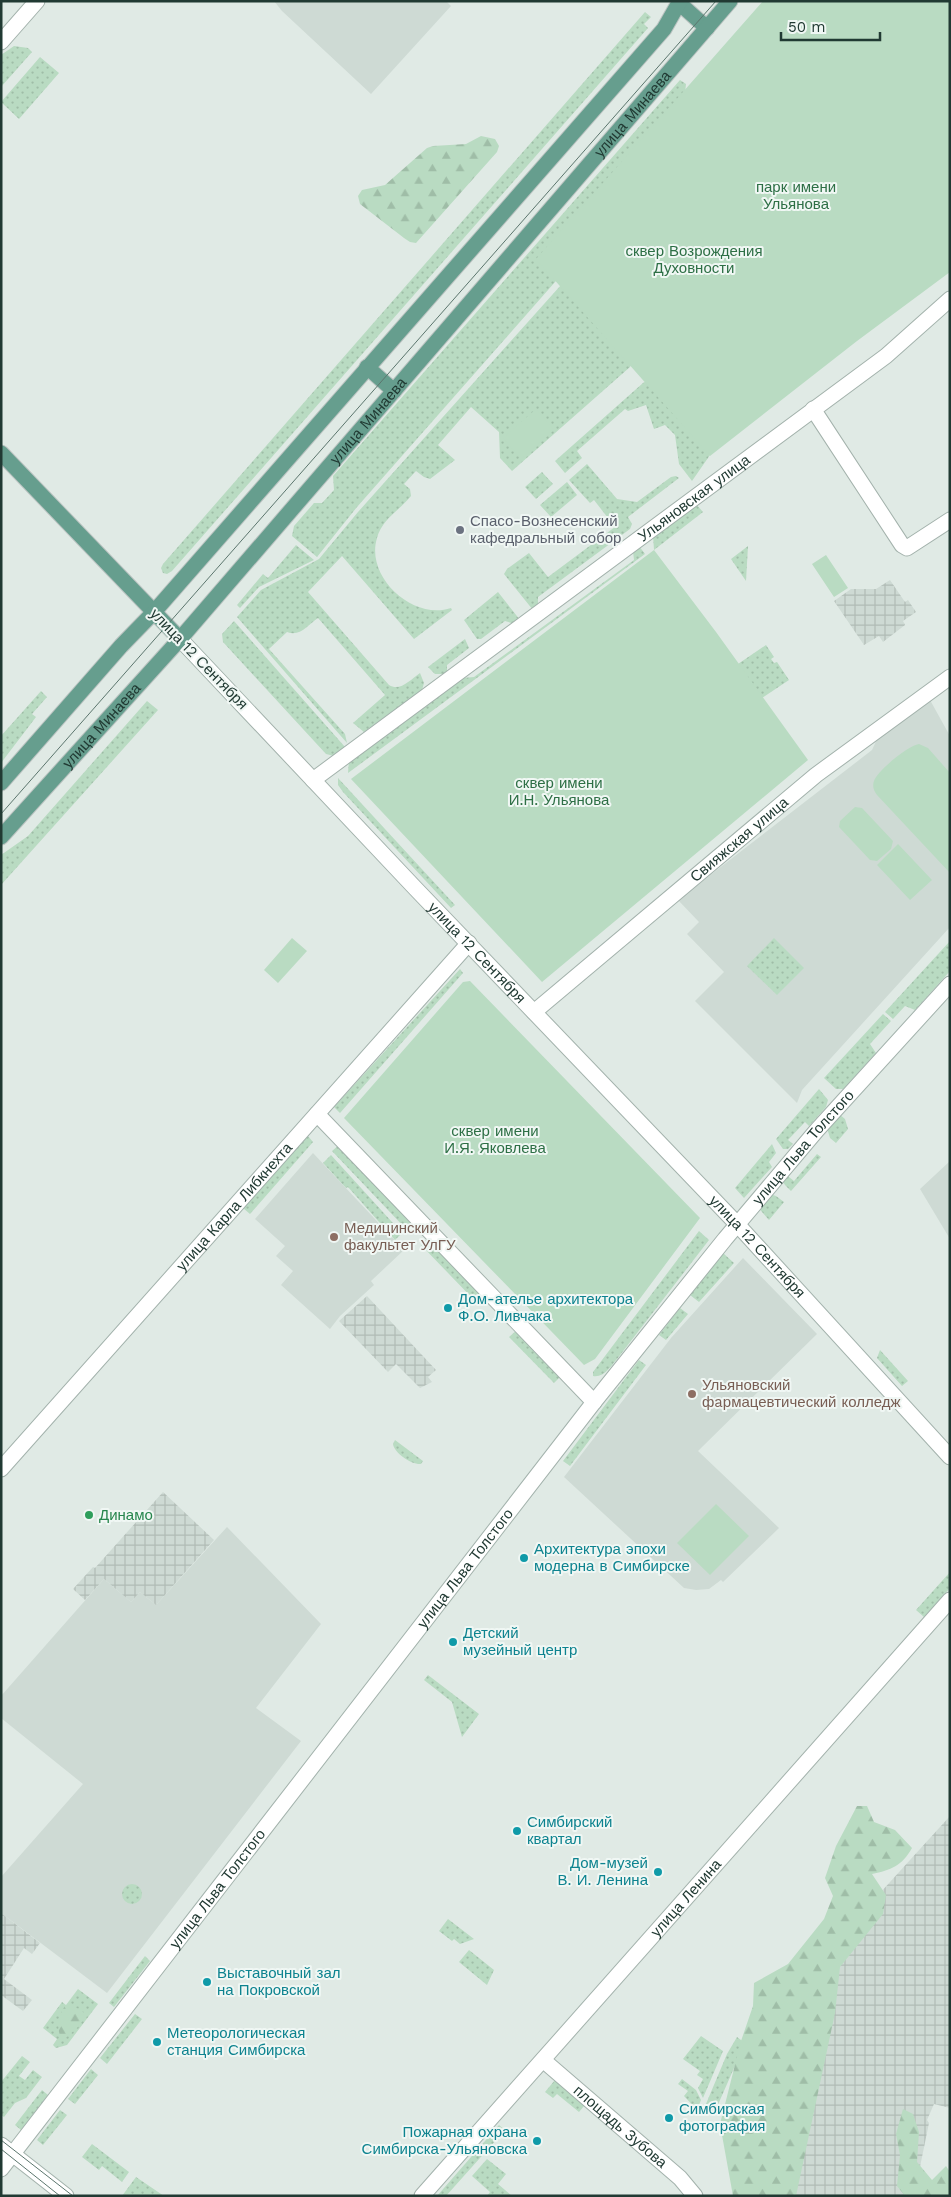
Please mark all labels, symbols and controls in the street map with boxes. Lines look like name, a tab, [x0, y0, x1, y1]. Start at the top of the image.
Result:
scale bar	[781, 10, 880, 42]
text: 50 m	[788, 18, 825, 36]
street label: улица Минаева	[590, 67, 675, 161]
park label: парк имени Ульянова	[756, 178, 836, 213]
park label: сквер Возрождения Духовности	[625, 242, 763, 277]
street label: улица Минаева	[326, 373, 411, 468]
street label: Ульяновская улица	[634, 450, 754, 545]
place label: Спасо-Вознесенский кафедральный собор	[470, 512, 621, 547]
marker: Спасо-Вознесенский кафедральный собор	[454, 524, 466, 536]
street label: улица 12 Сентября	[146, 605, 252, 713]
street label: улица Минаева	[59, 679, 145, 772]
park label: сквер имени И.Н. Ульянова	[509, 774, 610, 809]
street label: Свияжская улица	[686, 793, 792, 886]
street label: улица 12 Сентября	[424, 898, 530, 1007]
street label: улица Льва Толстого	[749, 1086, 858, 1209]
park label: сквер имени И.Я. Яковлева	[444, 1122, 546, 1157]
street label: улица Карла Либкнехта	[173, 1138, 297, 1275]
street label: улица 12 Сентября	[705, 1192, 809, 1302]
place label: Медицинский факультет УлГУ	[344, 1219, 456, 1254]
marker: Медицинский факультет УлГУ	[328, 1231, 340, 1243]
place label: Дом-ателье архитектора Ф.О. Ливчака	[458, 1290, 634, 1325]
marker: Дом-ателье архитектора Ф.О. Ливчака	[442, 1302, 454, 1314]
place label: Ульяновский фaрмацевтический колледж	[702, 1376, 901, 1411]
marker: Ульяновский фaрмацевтический колледж	[686, 1388, 698, 1400]
street label: улица Льва Толстого	[413, 1505, 517, 1632]
place label: Динамо	[99, 1506, 153, 1524]
marker: Динамо	[83, 1509, 95, 1521]
place label: Архитектура эпохи модерна в Симбирске	[534, 1540, 690, 1575]
marker: Архитектура эпохи модерна в Симбирске	[518, 1552, 530, 1564]
place label: Детский музейный центр	[463, 1624, 577, 1659]
marker: Детский музейный центр	[447, 1636, 459, 1648]
place label: Симбирский квартал	[527, 1813, 613, 1848]
marker: Симбирский квартал	[511, 1825, 523, 1837]
street label: улица Льва Толстого	[166, 1826, 269, 1952]
place label: Дом-музей В. И. Ленина	[558, 1854, 649, 1889]
street label: улица Ленина	[647, 1855, 726, 1941]
marker: Дом-музей В. И. Ленина	[652, 1866, 664, 1878]
place label: Выставочный зал на Покровской	[217, 1964, 341, 1999]
marker: Выставочный зал на Покровской	[201, 1976, 213, 1988]
place label: Метеорологическая станция Симбирска	[167, 2024, 306, 2059]
marker: Метеорологическая станция Симбирска	[151, 2036, 163, 2048]
street label: площадь Зубова	[570, 2081, 671, 2172]
place label: Симбирская фотография	[679, 2100, 765, 2135]
marker: Симбирская фотография	[663, 2112, 675, 2124]
place label: Пожарная охрана Симбирска-Ульяновска	[362, 2123, 528, 2158]
marker: Пожарная охрана Симбирска-Ульяновска	[531, 2135, 543, 2147]

